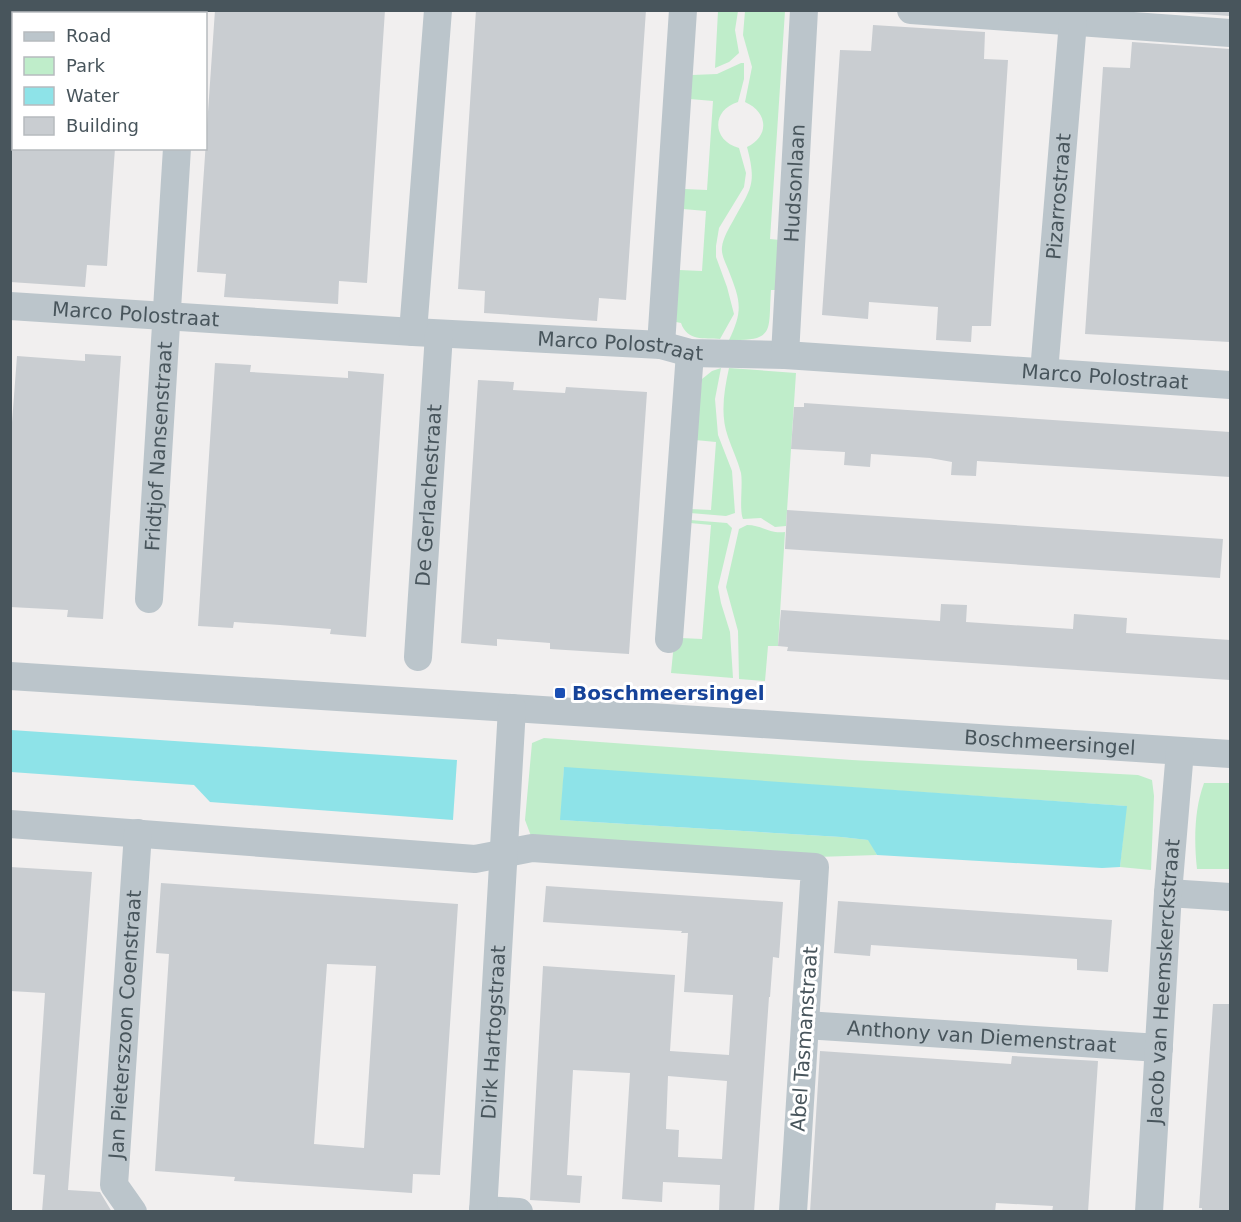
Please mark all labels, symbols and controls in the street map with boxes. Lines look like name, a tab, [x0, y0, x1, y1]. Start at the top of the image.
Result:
legend	[12, 12, 207, 150]
text: Road	[66, 25, 111, 46]
text: Park	[66, 55, 105, 76]
text: Water	[66, 85, 120, 106]
text: Building	[66, 115, 139, 136]
street label: Hudsonlaan	[779, 123, 810, 243]
street label: Pizarrostraat	[1041, 132, 1076, 261]
street label: Marco Polostraat	[52, 297, 220, 331]
street label: Marco Polostraat	[537, 327, 704, 366]
street label: Fridtjof Nansenstraat	[140, 341, 177, 552]
street label: Marco Polostraat	[1021, 359, 1189, 394]
street label: De Gerlachestraat	[411, 403, 446, 587]
place label: Boschmeersingel	[572, 681, 765, 705]
marker: Boschmeersingel	[553, 686, 567, 700]
street label: Boschmeersingel	[963, 725, 1136, 760]
street label: Jacob van Heemskerckstraat	[1142, 838, 1185, 1127]
street label: Jan Pieterszoon Coenstraat	[104, 889, 146, 1162]
street label: Dirk Hartogstraat	[476, 944, 510, 1120]
street label: Abel Tasmanstraat	[786, 946, 822, 1132]
street label: Anthony van Diemenstraat	[846, 1016, 1117, 1057]

